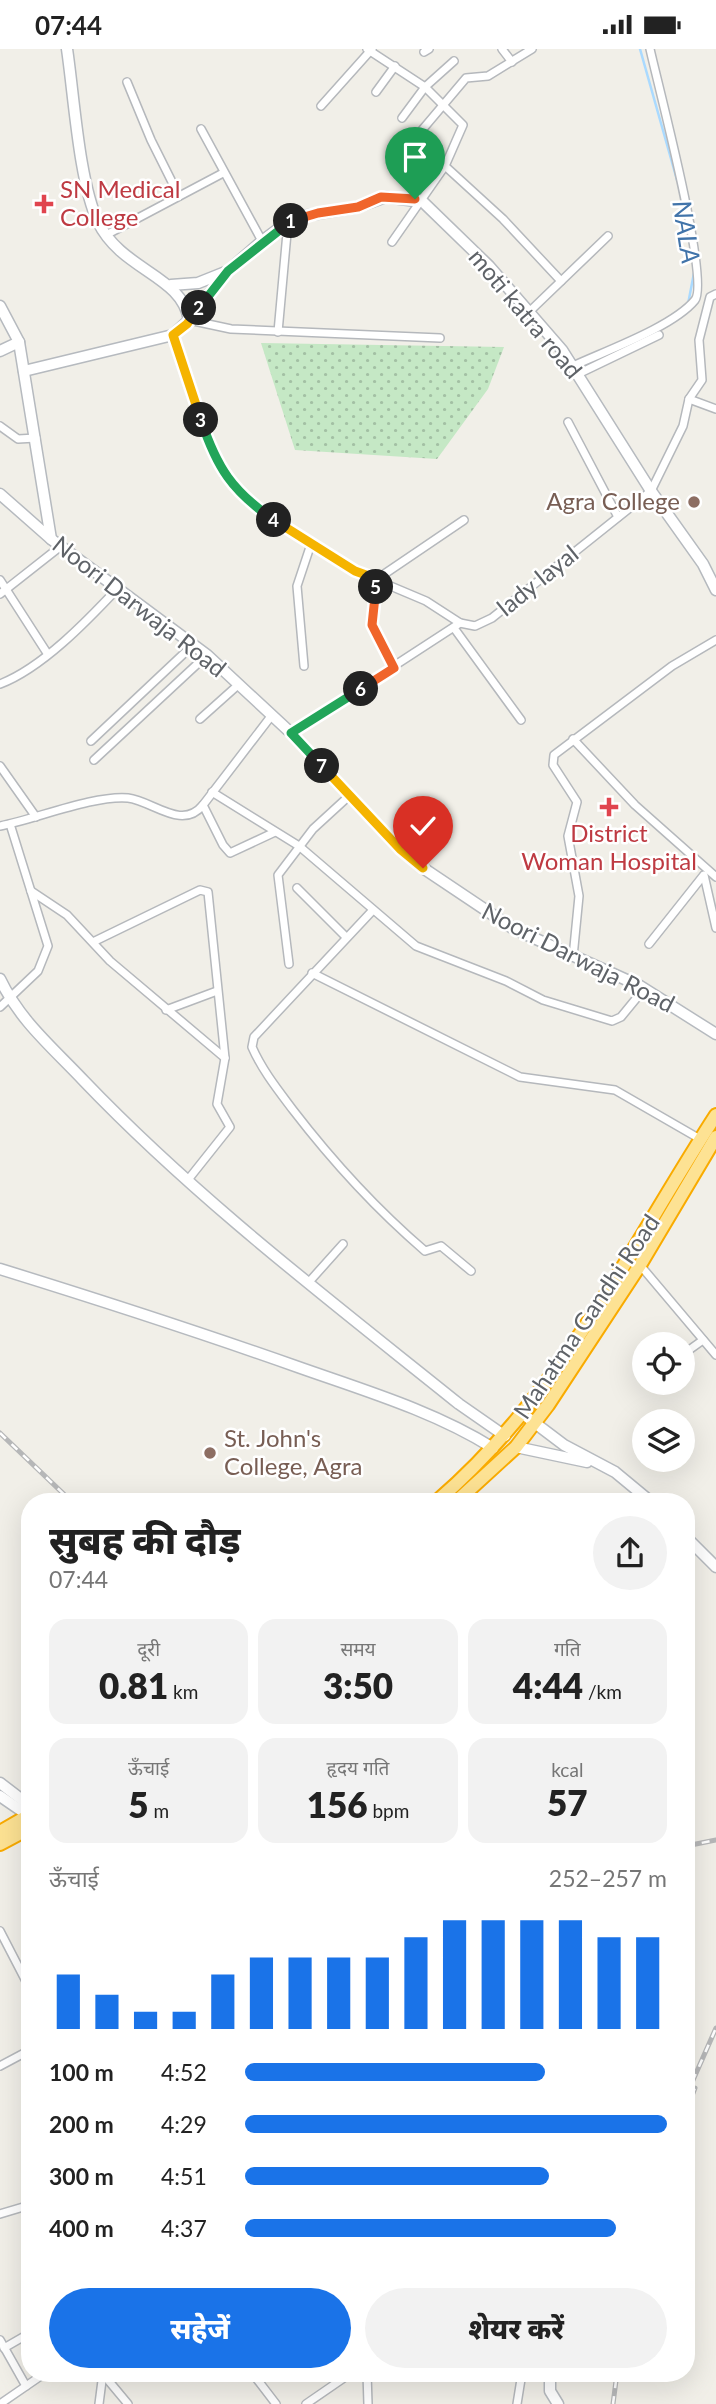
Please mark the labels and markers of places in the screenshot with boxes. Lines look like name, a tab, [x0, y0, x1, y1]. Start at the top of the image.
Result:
pin	[385, 127, 445, 199]
place label: SN Medical College	[60, 174, 180, 231]
marker: SN Medical College	[34, 194, 54, 214]
pin: 1	[274, 203, 308, 239]
pin: 2	[182, 291, 216, 325]
pin: 3	[184, 403, 218, 437]
place label: Agra College	[546, 486, 680, 515]
marker: Agra College	[686, 494, 702, 510]
pin: 4	[256, 503, 292, 538]
pin: 5	[358, 569, 394, 605]
pin: 6	[344, 671, 378, 707]
pin: 7	[304, 749, 340, 783]
pin	[393, 796, 453, 868]
marker: District Woman Hospital	[599, 797, 619, 817]
place label: District Woman Hospital	[521, 818, 697, 875]
place label: St. John's College, Agra	[224, 1423, 362, 1480]
marker: St. John's College, Agra	[202, 1445, 218, 1461]

